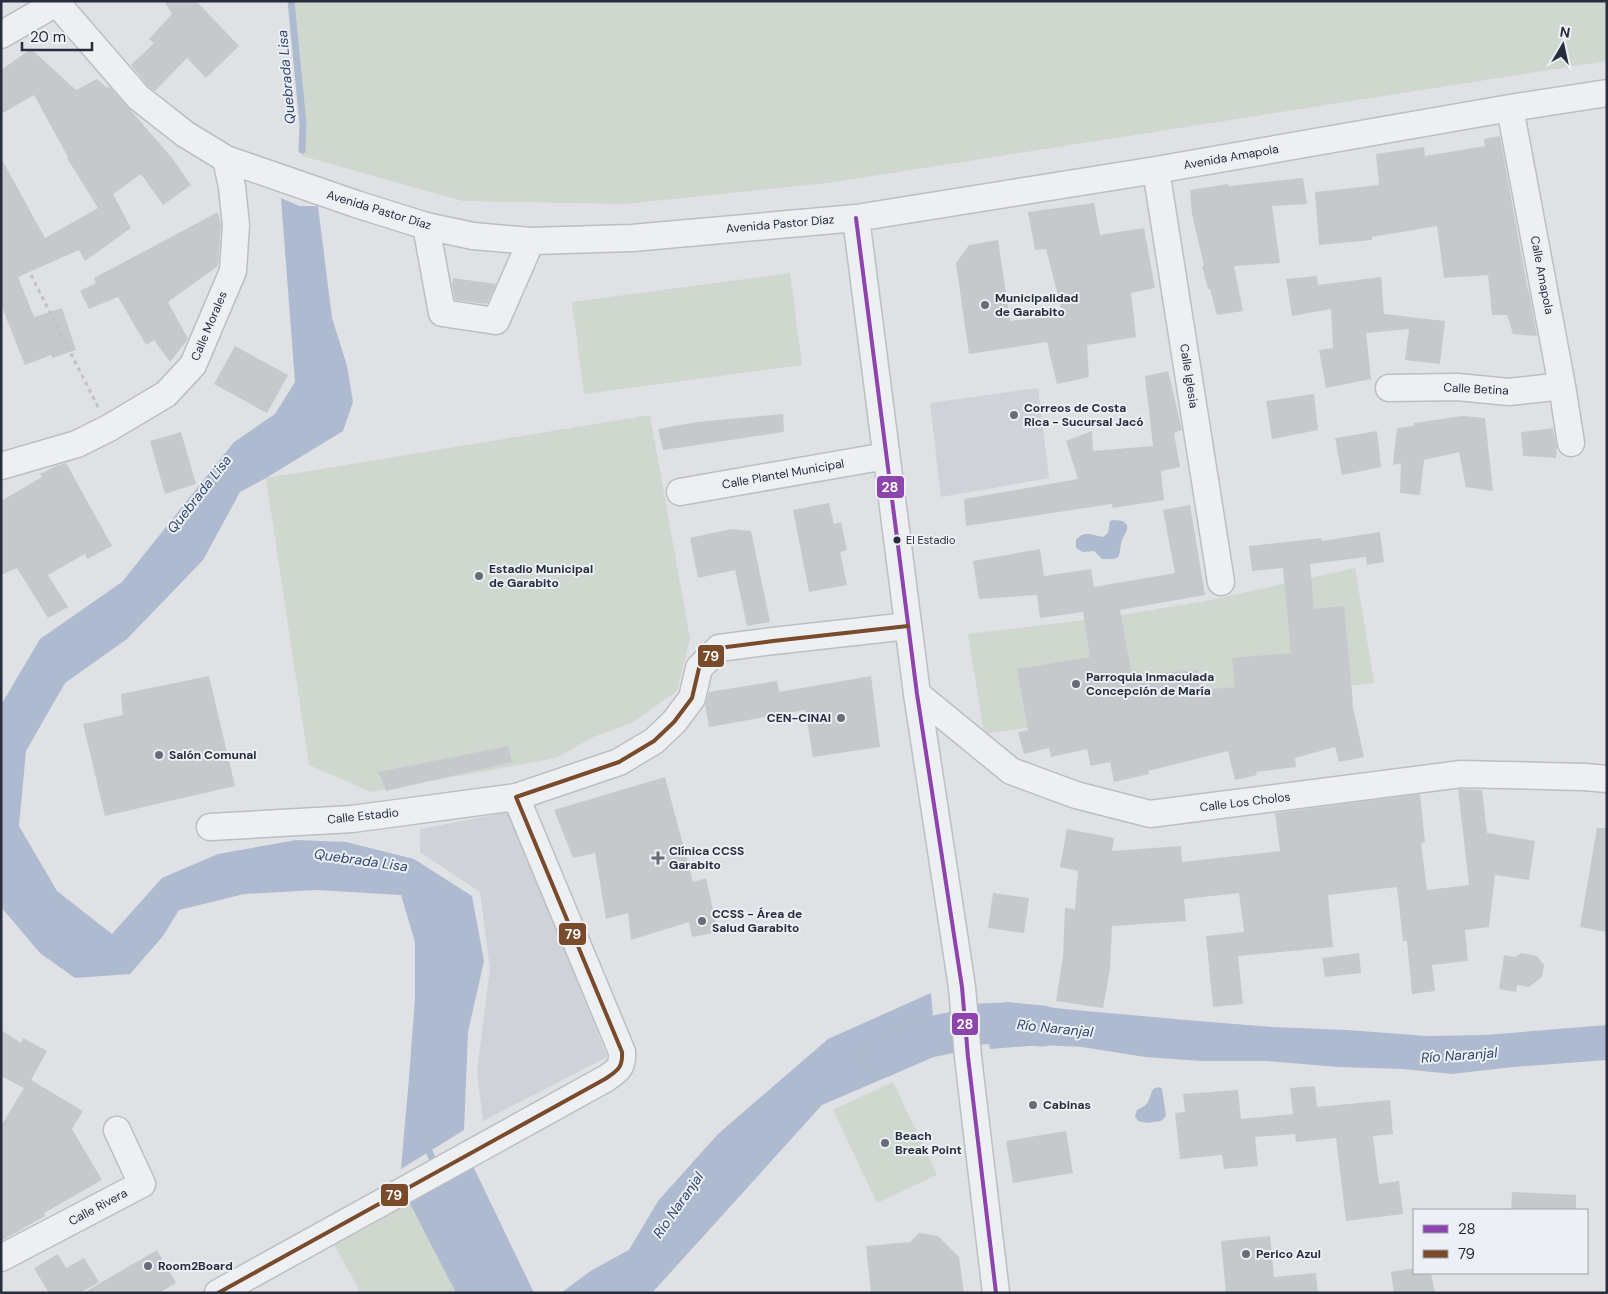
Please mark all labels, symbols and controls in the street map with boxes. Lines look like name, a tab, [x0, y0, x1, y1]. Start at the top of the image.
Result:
scale bar	[22, 20, 92, 52]
north arrow	[1538, 20, 1588, 70]
text: N	[1559, 22, 1571, 42]
text: 20 m	[30, 27, 66, 47]
water label: Quebrada Lisa	[273, 29, 299, 125]
street label: Avenida Amapola	[1182, 141, 1280, 173]
street label: Avenida Pastor Díaz	[325, 186, 433, 234]
street label: Avenida Pastor Díaz	[725, 211, 835, 237]
street label: Calle Amapola	[1527, 234, 1557, 316]
street label: Calle Morales	[187, 289, 231, 363]
place label: Municipalidad de Garabito	[995, 290, 1079, 320]
marker: Municipalidad de Garabito	[979, 299, 991, 311]
street label: Calle Iglesia	[1176, 343, 1202, 409]
street label: Calle Betina	[1443, 379, 1509, 399]
place label: Correos de Costa Rica - Sucursal Jacó	[1024, 400, 1144, 430]
marker: Correos de Costa Rica - Sucursal Jacó	[1008, 409, 1020, 421]
water label: Quebrada Lisa	[163, 451, 235, 537]
street label: Calle Plantel Municipal	[721, 455, 845, 493]
line badge: 28	[876, 475, 905, 499]
text: 28	[882, 478, 899, 496]
place label: El Estadio	[906, 533, 955, 547]
marker: El Estadio	[892, 535, 902, 545]
place label: Estadio Municipal de Garabito	[489, 561, 593, 591]
marker: Estadio Municipal de Garabito	[473, 570, 485, 582]
line badge: 79	[697, 644, 725, 668]
text: 79	[703, 647, 719, 665]
place label: Parroquia Inmaculada Concepción de María	[1086, 669, 1214, 699]
marker: Parroquia Inmaculada Concepción de María	[1070, 678, 1082, 690]
place label: CEN-CINAI	[767, 710, 831, 726]
marker: CEN-CINAI	[835, 712, 847, 724]
place label: Salón Comunal	[169, 747, 257, 763]
marker: Salón Comunal	[153, 749, 165, 761]
street label: Calle Los Cholos	[1199, 788, 1291, 816]
street label: Calle Estadio	[326, 804, 400, 828]
place label: Clínica CCSS Garabito	[669, 843, 744, 873]
water label: Quebrada Lisa	[313, 845, 409, 876]
marker: Clínica CCSS Garabito	[651, 851, 665, 865]
place label: CCSS - Área de Salud Garabito	[712, 906, 802, 936]
marker: CCSS - Área de Salud Garabito	[696, 915, 708, 927]
line badge: 79	[558, 922, 587, 946]
text: 79	[565, 925, 581, 943]
line badge: 28	[951, 1012, 979, 1036]
text: 28	[957, 1015, 974, 1033]
water label: Río Naranjal	[1016, 1015, 1095, 1041]
water label: Río Naranjal	[1420, 1043, 1499, 1067]
place label: Cabinas	[1043, 1097, 1091, 1113]
marker: Cabinas	[1027, 1099, 1039, 1111]
place label: Beach Break Point	[895, 1128, 962, 1158]
marker: Beach Break Point	[879, 1137, 891, 1149]
water label: Río Naranjal	[649, 1168, 708, 1242]
line badge: 79	[380, 1183, 409, 1207]
street label: Calle Rivera	[66, 1185, 130, 1229]
text: 79	[386, 1186, 402, 1204]
legend	[1413, 1209, 1588, 1274]
text: 28	[1458, 1219, 1476, 1239]
text: 79	[1458, 1244, 1475, 1264]
place label: Perico Azul	[1256, 1246, 1321, 1262]
marker: Perico Azul	[1240, 1248, 1252, 1260]
place label: Room2Board	[158, 1258, 233, 1274]
marker: Room2Board	[142, 1260, 154, 1272]

